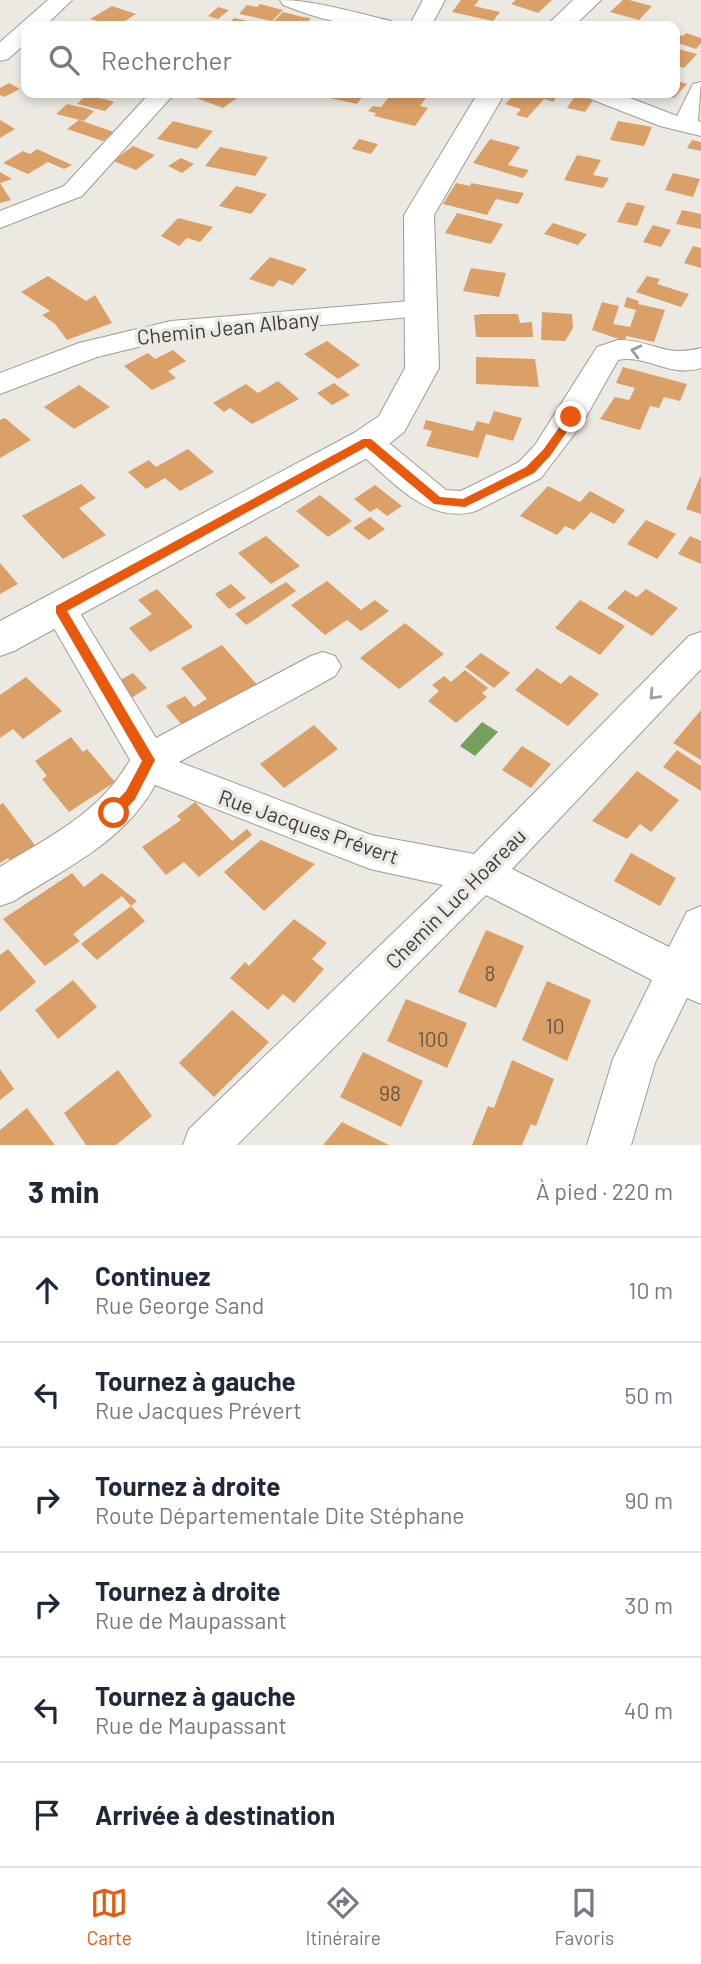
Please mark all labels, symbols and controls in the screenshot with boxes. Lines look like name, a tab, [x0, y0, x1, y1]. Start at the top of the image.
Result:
search box	[21, 21, 680, 98]
icon: search	[45, 41, 83, 79]
text: Rechercher	[101, 44, 232, 75]
street label: Chemin Jean Albany	[135, 305, 321, 349]
one-way arrow	[630, 345, 642, 359]
route end	[555, 401, 586, 432]
one-way arrow	[649, 687, 662, 700]
street label: Rue Jacques Prévert	[216, 783, 402, 869]
route start	[98, 797, 129, 828]
street label: Chemin Luc Hoareau	[380, 823, 530, 973]
house number: 8	[485, 960, 495, 985]
house number: 10	[545, 1013, 565, 1038]
house number: 100	[417, 1026, 449, 1051]
house number: 98	[379, 1080, 401, 1105]
text: 3 min	[28, 1173, 99, 1209]
text: À pied · 220 m	[536, 1177, 673, 1205]
text: Continuez	[95, 1260, 211, 1291]
icon: ahead	[28, 1271, 66, 1309]
text: 10 m	[628, 1276, 673, 1304]
text: Rue George Sand	[95, 1291, 264, 1319]
text: Tournez à gauche	[95, 1365, 296, 1396]
icon: left	[28, 1376, 66, 1414]
text: 50 m	[625, 1381, 673, 1409]
text: Rue Jacques Prévert	[95, 1396, 302, 1424]
text: Tournez à droite	[95, 1470, 280, 1501]
icon: right	[28, 1481, 66, 1519]
text: 90 m	[624, 1486, 673, 1514]
text: Route Départementale Dite Stéphane	[95, 1501, 464, 1529]
text: Tournez à droite	[95, 1575, 280, 1606]
icon: right	[28, 1586, 66, 1624]
text: 30 m	[625, 1591, 673, 1619]
text: Rue de Maupassant	[95, 1606, 287, 1634]
text: Tournez à gauche	[95, 1680, 296, 1711]
icon: left	[28, 1691, 66, 1729]
text: 40 m	[624, 1696, 673, 1724]
text: Rue de Maupassant	[95, 1711, 287, 1739]
icon: arrive	[28, 1796, 66, 1834]
text: Arrivée à destination	[95, 1799, 335, 1830]
tab: Carte	[87, 1884, 132, 1949]
tab: Itinéraire	[306, 1884, 381, 1949]
tab: Favoris	[554, 1884, 614, 1949]

